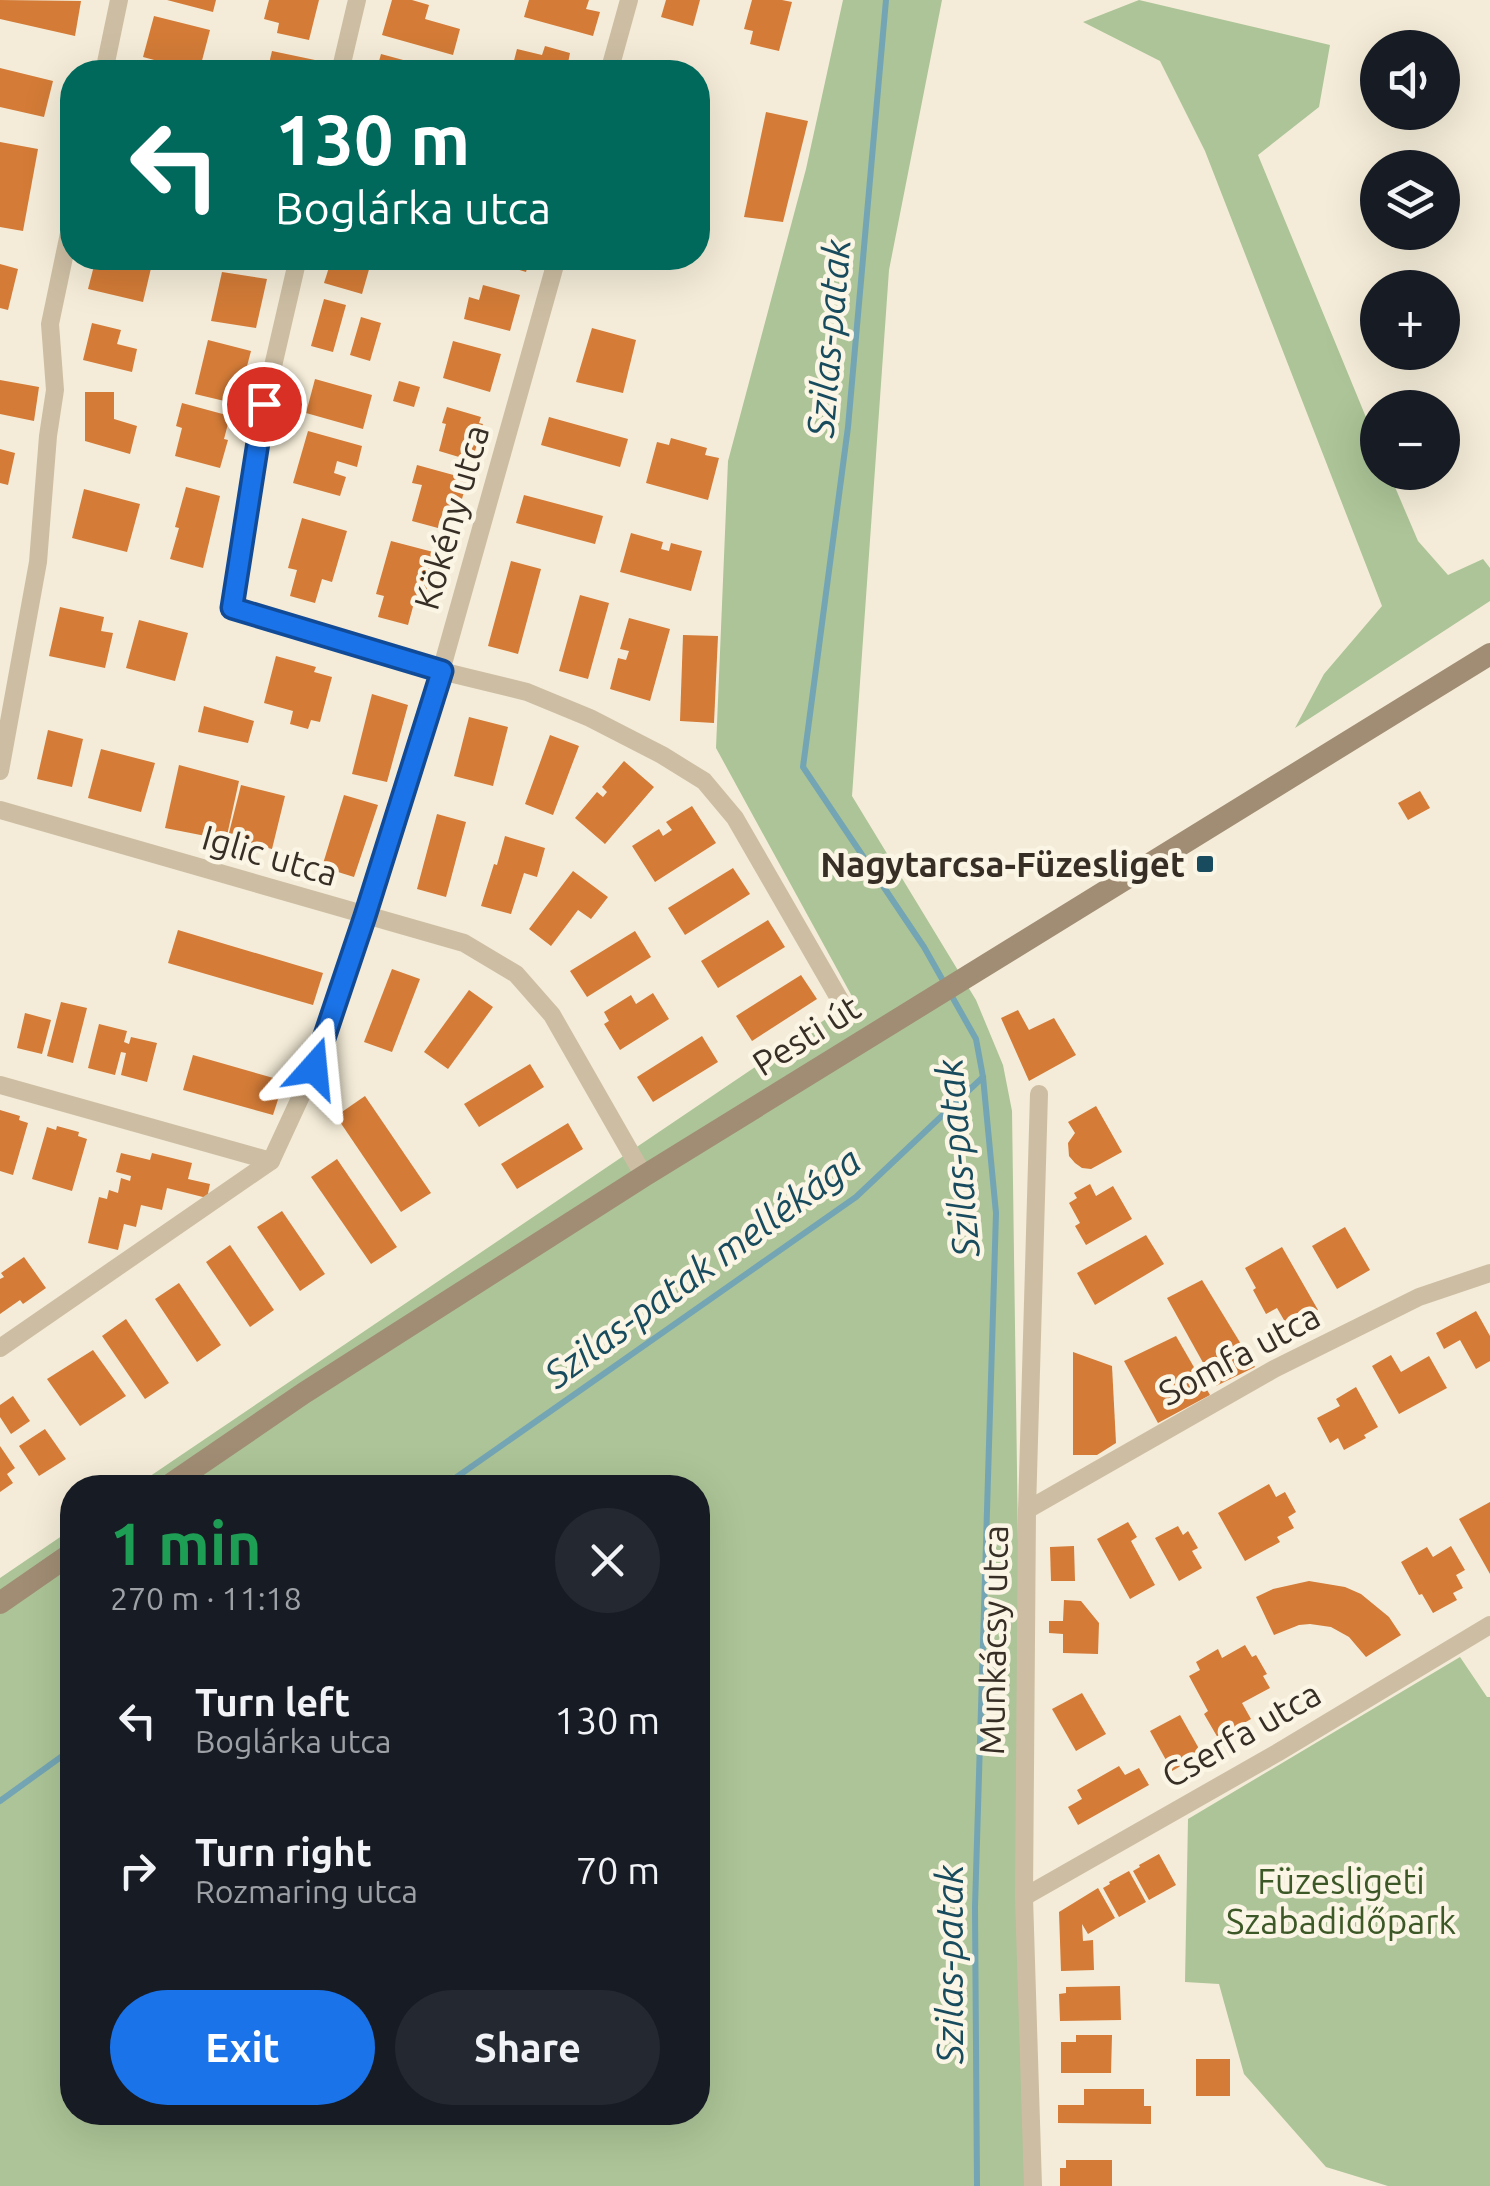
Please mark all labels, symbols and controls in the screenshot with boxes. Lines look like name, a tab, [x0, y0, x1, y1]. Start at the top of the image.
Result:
map controls	[1360, 30, 1460, 490]
button: sound	[1360, 30, 1460, 130]
icon: left	[110, 100, 240, 230]
text: 130 m	[275, 100, 470, 178]
button: layers	[1360, 150, 1460, 250]
text: Boglárka utca	[275, 182, 551, 233]
water label: Szilas-patak	[798, 236, 858, 440]
button: +	[1360, 270, 1460, 370]
pin	[222, 362, 307, 447]
icon: arrive	[237, 377, 292, 432]
button: −	[1360, 390, 1460, 490]
street label: Kökény utca	[406, 420, 496, 614]
street label: Iglic utca	[198, 817, 342, 893]
place label: Nagytarcsa-Füzesliget	[820, 844, 1185, 884]
marker: Nagytarcsa-Füzesliget	[1194, 853, 1216, 875]
street label: Pesti út	[745, 986, 867, 1083]
position arrow	[262, 1016, 366, 1120]
water label: Szilas-patak	[927, 1056, 987, 1260]
water label: Szilas-patak mellékága	[535, 1138, 868, 1396]
street label: Somfa utca	[1152, 1295, 1326, 1413]
button: close	[555, 1508, 660, 1613]
text: 1 min	[110, 1509, 262, 1576]
street label: Munkácsy utca	[971, 1525, 1015, 1755]
text: 270 m · 11:18	[110, 1580, 302, 1616]
street label: Cserfa utca	[1155, 1673, 1327, 1795]
text: Turn left	[195, 1681, 350, 1723]
icon: left	[110, 1693, 165, 1748]
text: 130 m	[554, 1699, 660, 1741]
text: Boglárka utca	[195, 1723, 391, 1759]
text: Turn right	[195, 1831, 372, 1873]
icon: right	[110, 1843, 165, 1898]
text: 70 m	[576, 1849, 660, 1891]
park label: Füzesligeti Szabadidőpark	[1226, 1861, 1456, 1941]
water label: Szilas-patak	[928, 1864, 970, 2065]
text: Rozmaring utca	[195, 1873, 418, 1909]
button: Exit	[110, 1990, 375, 2105]
button: Share	[395, 1990, 660, 2105]

